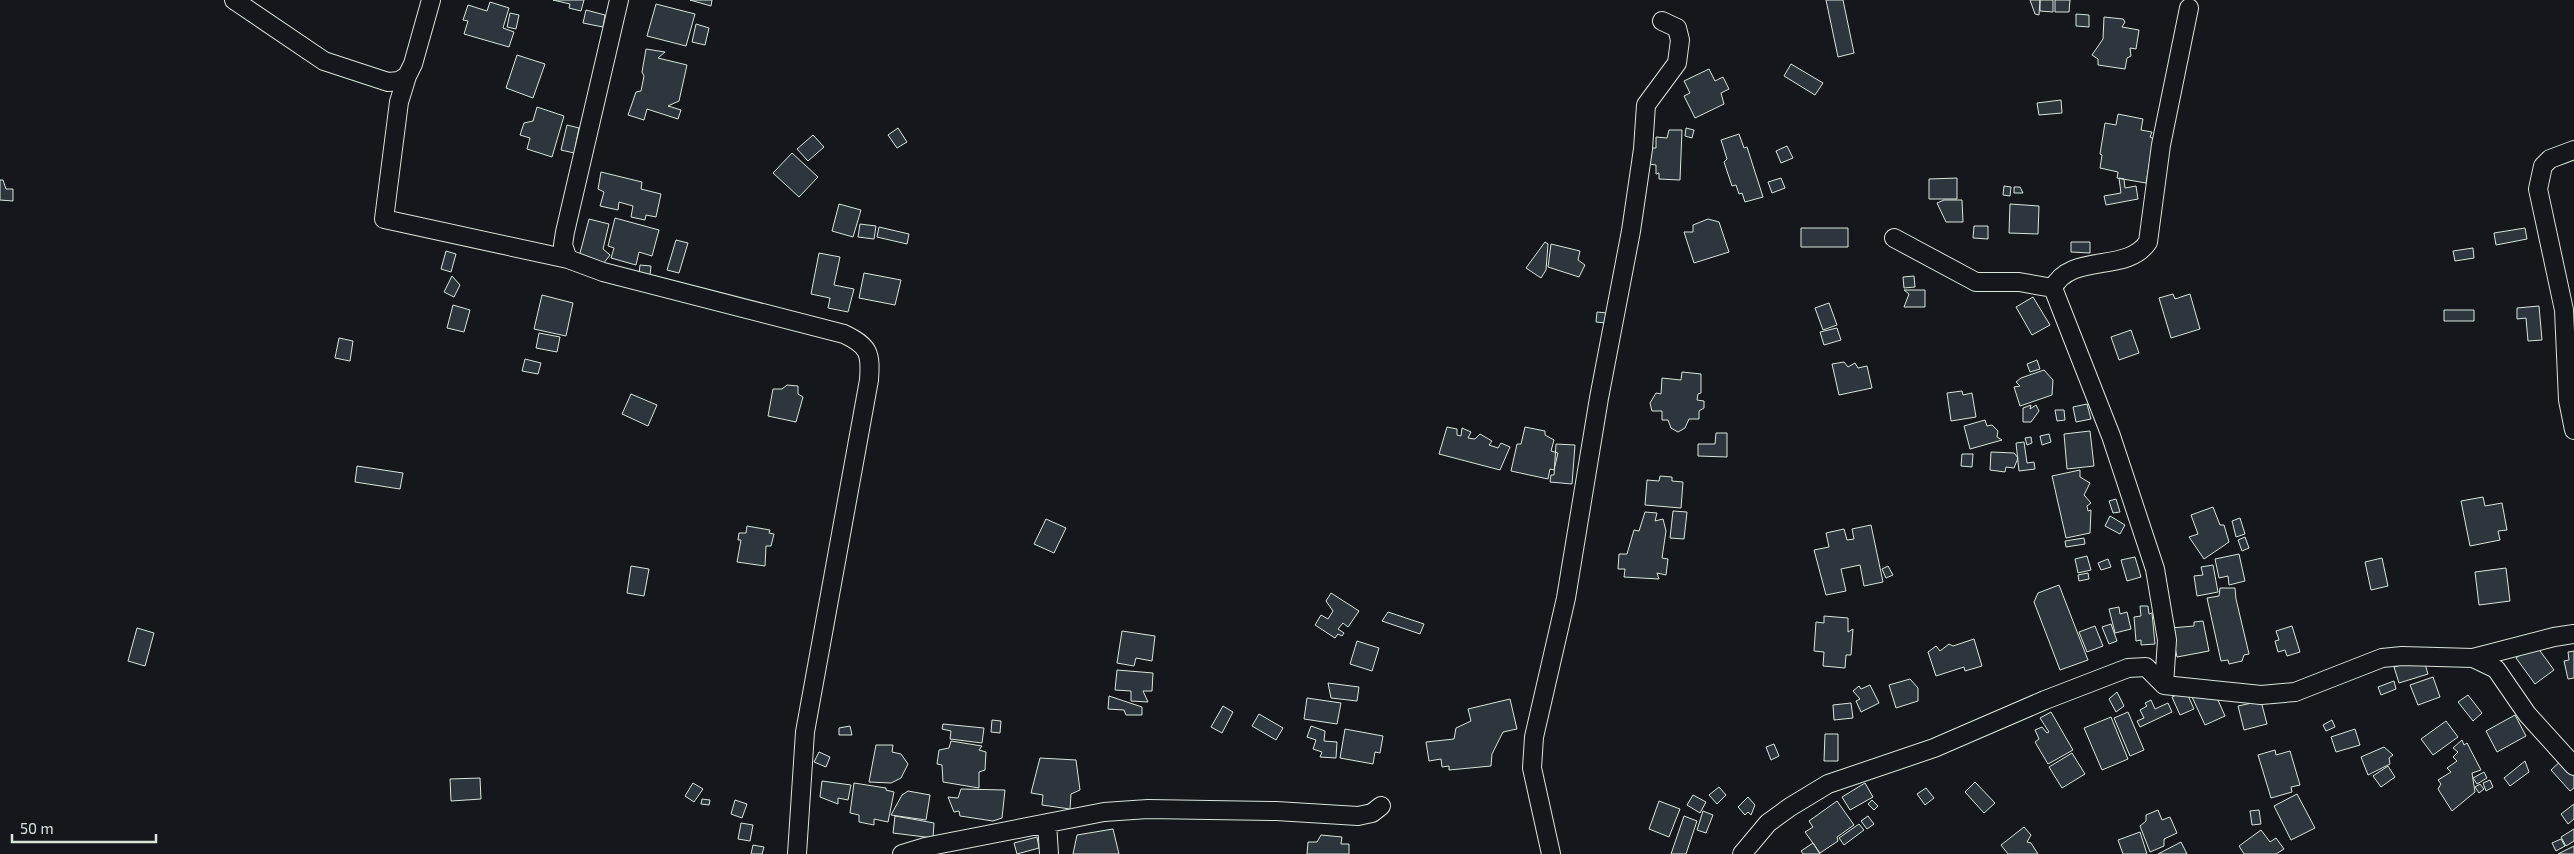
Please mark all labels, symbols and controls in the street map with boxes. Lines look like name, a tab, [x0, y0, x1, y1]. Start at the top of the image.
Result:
scale bar	[12, 812, 156, 844]
text: 50 m	[20, 819, 54, 837]

